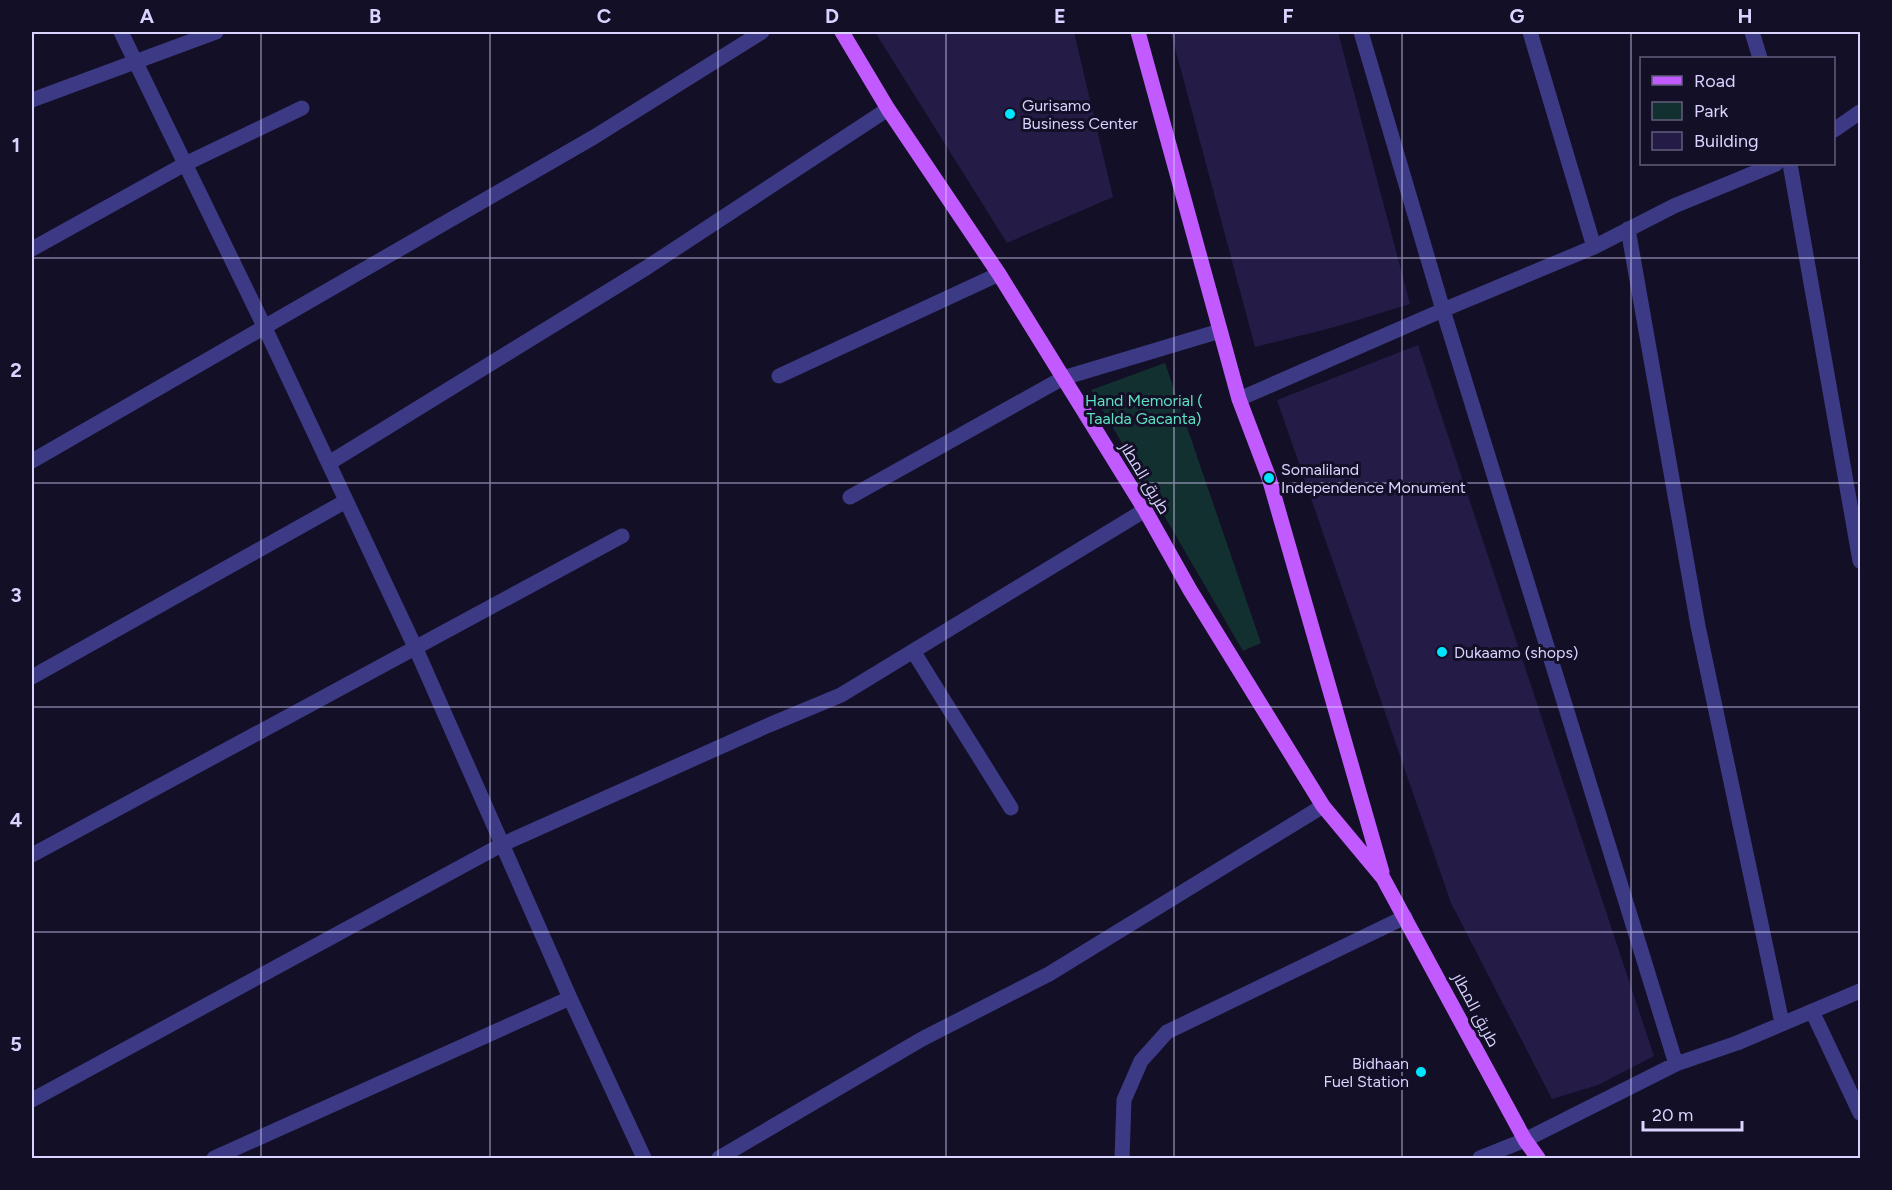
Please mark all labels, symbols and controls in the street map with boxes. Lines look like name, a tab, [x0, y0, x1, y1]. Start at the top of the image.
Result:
text: A	[140, 4, 155, 28]
text: B	[369, 4, 381, 28]
text: C	[597, 4, 611, 28]
text: D	[825, 4, 839, 28]
text: E	[1054, 4, 1066, 28]
text: F	[1282, 4, 1294, 28]
text: G	[1510, 4, 1525, 28]
text: H	[1738, 4, 1753, 28]
legend	[1640, 57, 1835, 165]
text: Road	[1694, 70, 1735, 92]
place label: Gurisamo Business Center	[1022, 96, 1138, 133]
text: Park	[1694, 100, 1729, 122]
marker: Gurisamo Business Center	[1003, 107, 1017, 121]
text: Building	[1694, 130, 1759, 152]
text: 1	[12, 133, 20, 157]
text: 2	[10, 358, 22, 382]
park label: Hand Memorial ( Taalda Gacanta)	[1085, 391, 1203, 428]
street label: طريق المطار	[1115, 438, 1174, 518]
place label: Somaliland Independence Monument	[1281, 460, 1466, 497]
marker: Somaliland Independence Monument	[1262, 471, 1276, 485]
text: 3	[10, 583, 22, 607]
place label: Dukaamo (shops)	[1454, 643, 1579, 662]
marker: Dukaamo (shops)	[1435, 645, 1449, 659]
text: 4	[10, 808, 23, 832]
street label: طريق المطار	[1447, 969, 1503, 1051]
text: 5	[10, 1032, 22, 1056]
place label: Bidhaan Fuel Station	[1323, 1054, 1409, 1091]
marker: Bidhaan Fuel Station	[1414, 1065, 1428, 1079]
scale bar	[1643, 1094, 1742, 1132]
text: 20 m	[1652, 1104, 1693, 1126]

